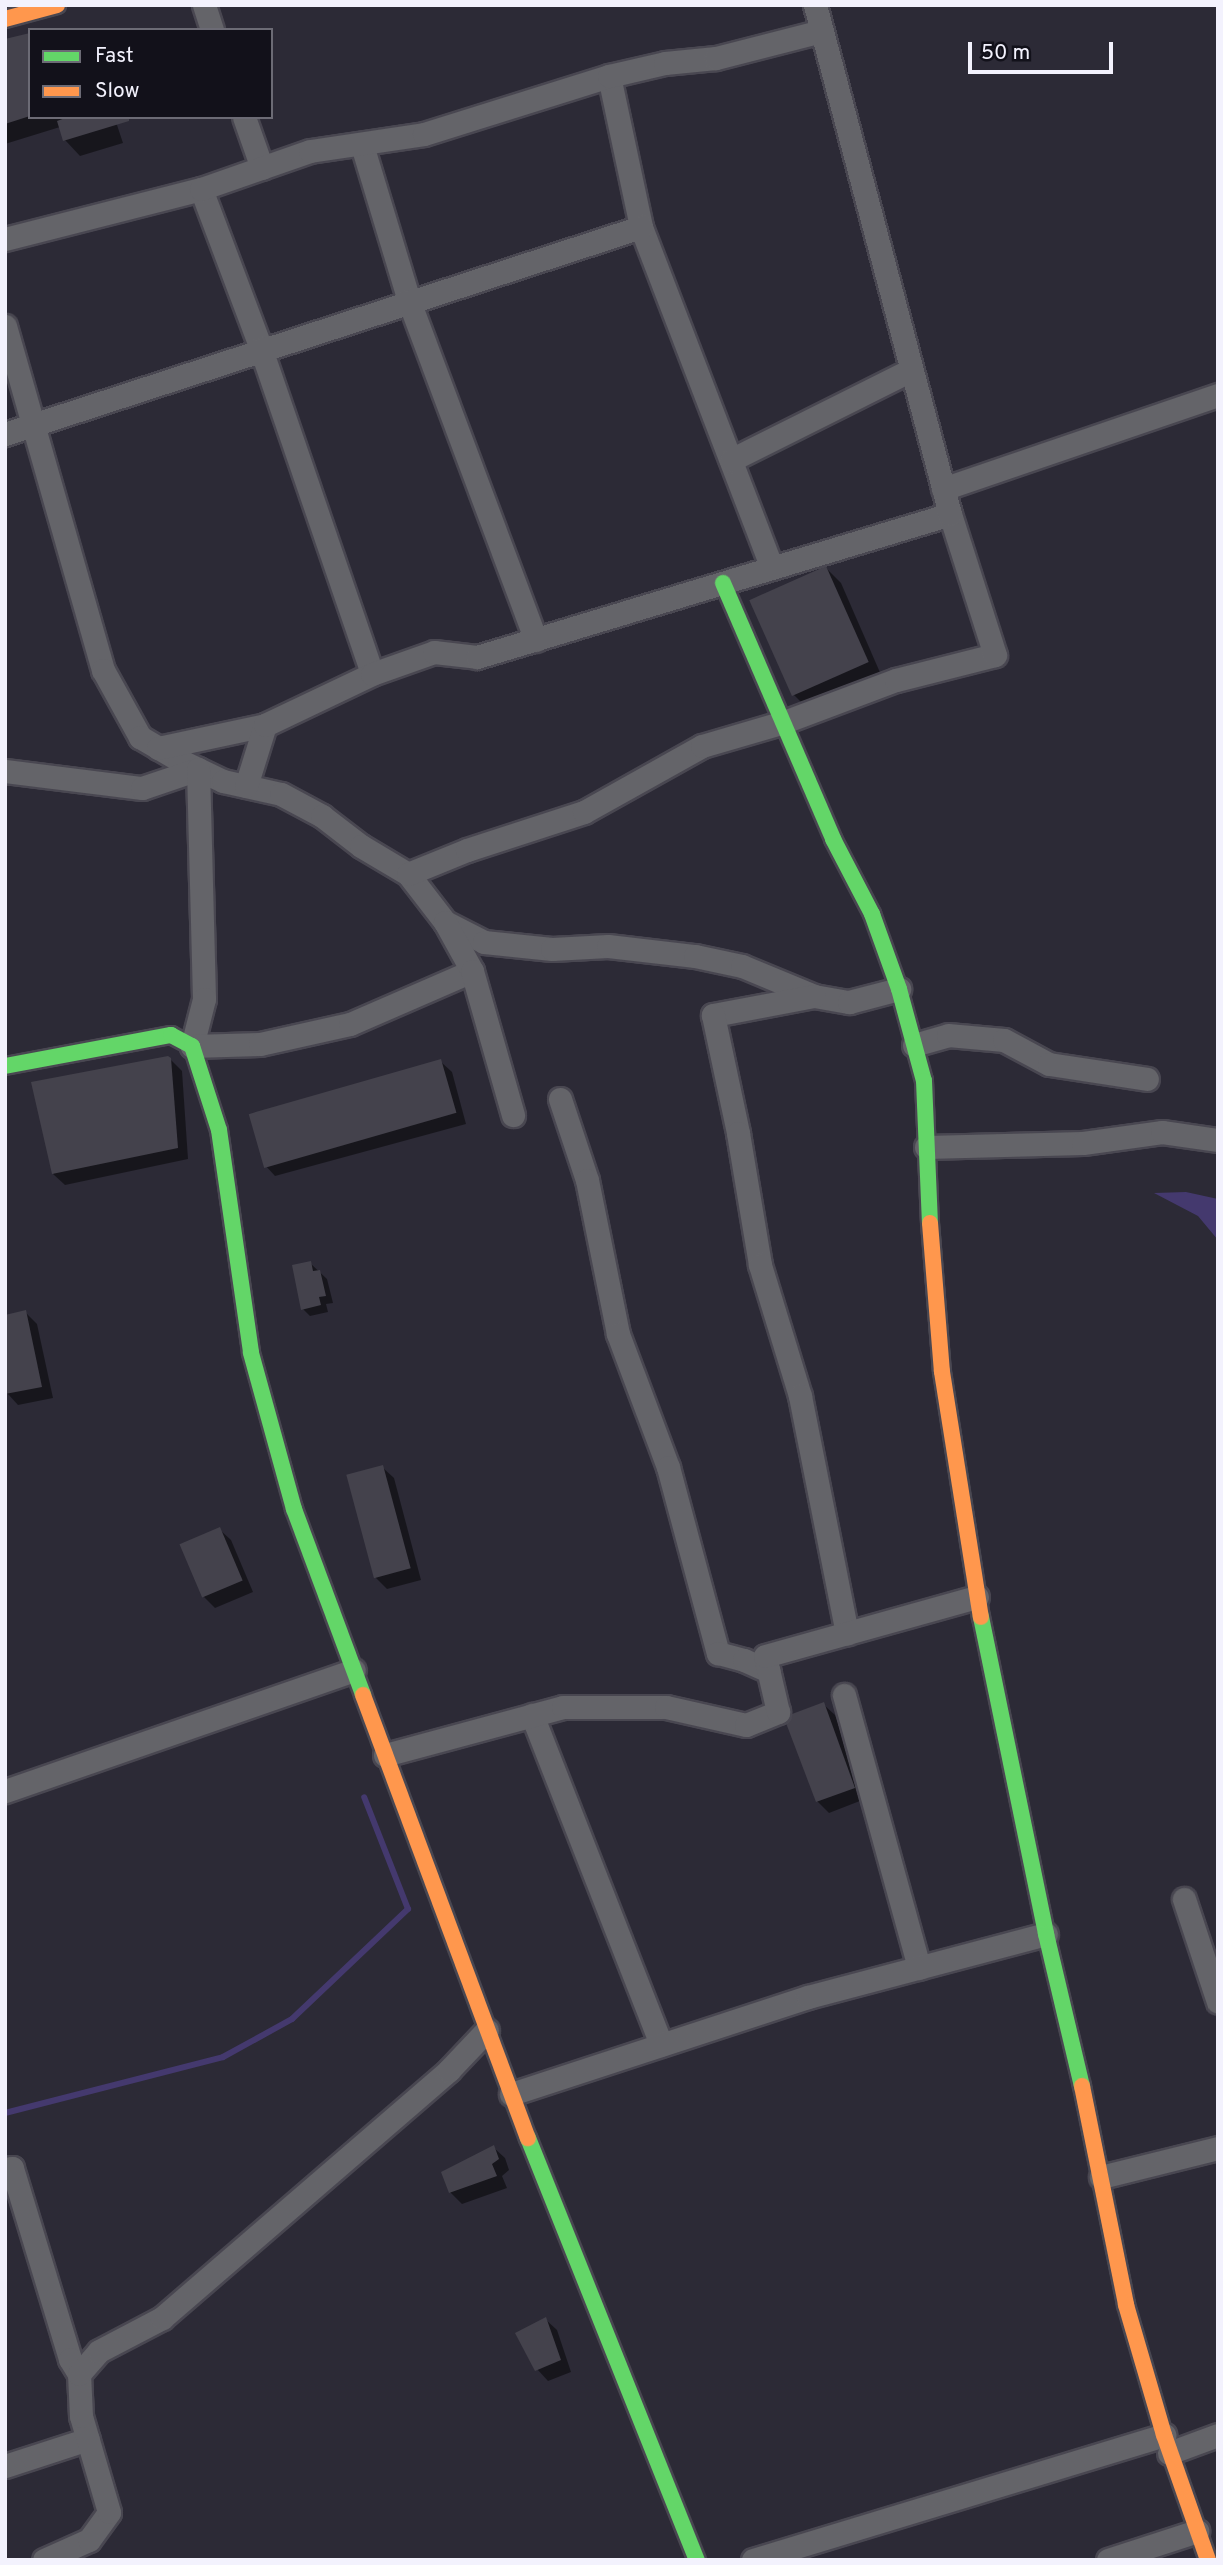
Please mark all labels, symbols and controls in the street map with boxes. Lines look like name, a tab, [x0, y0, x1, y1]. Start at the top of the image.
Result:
legend	[28, 28, 273, 119]
scale bar	[971, 28, 1116, 72]
text: 50 m	[981, 40, 1030, 67]
text: Fast	[95, 43, 134, 70]
text: Slow	[95, 78, 140, 105]

